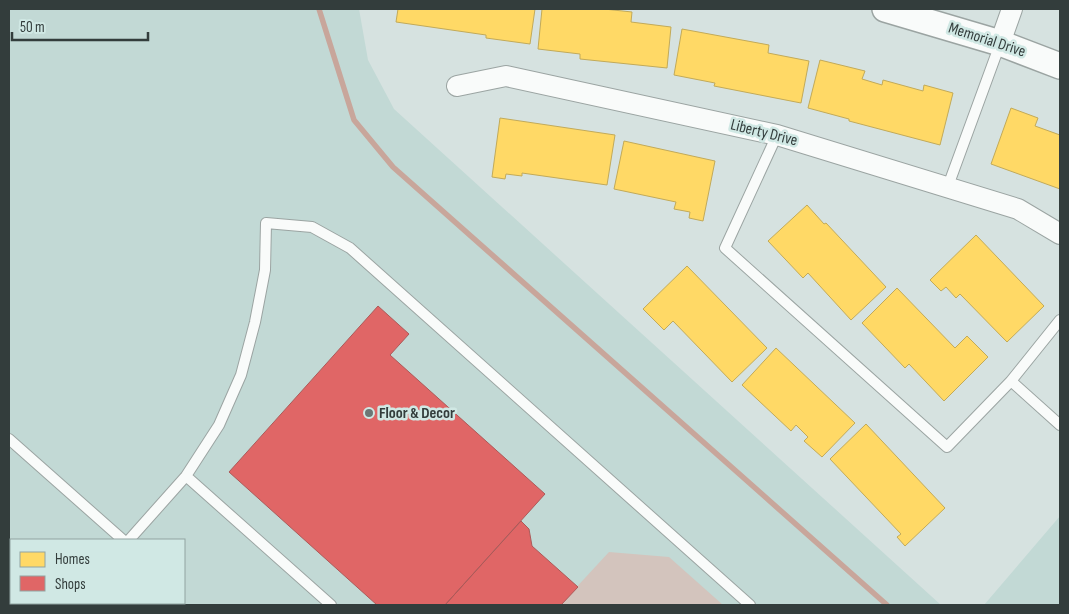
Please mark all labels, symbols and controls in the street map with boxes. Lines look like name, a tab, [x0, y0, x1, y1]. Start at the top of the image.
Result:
scale bar	[12, 10, 149, 42]
text: 50 m	[20, 18, 45, 37]
street label: Memorial Drive	[946, 19, 1028, 61]
street label: Liberty Drive	[729, 116, 799, 150]
place label: Floor & Decor	[379, 404, 455, 423]
marker: Floor & Decor	[363, 407, 375, 419]
legend	[10, 539, 185, 604]
text: Homes	[55, 550, 90, 569]
text: Shops	[55, 575, 86, 594]

